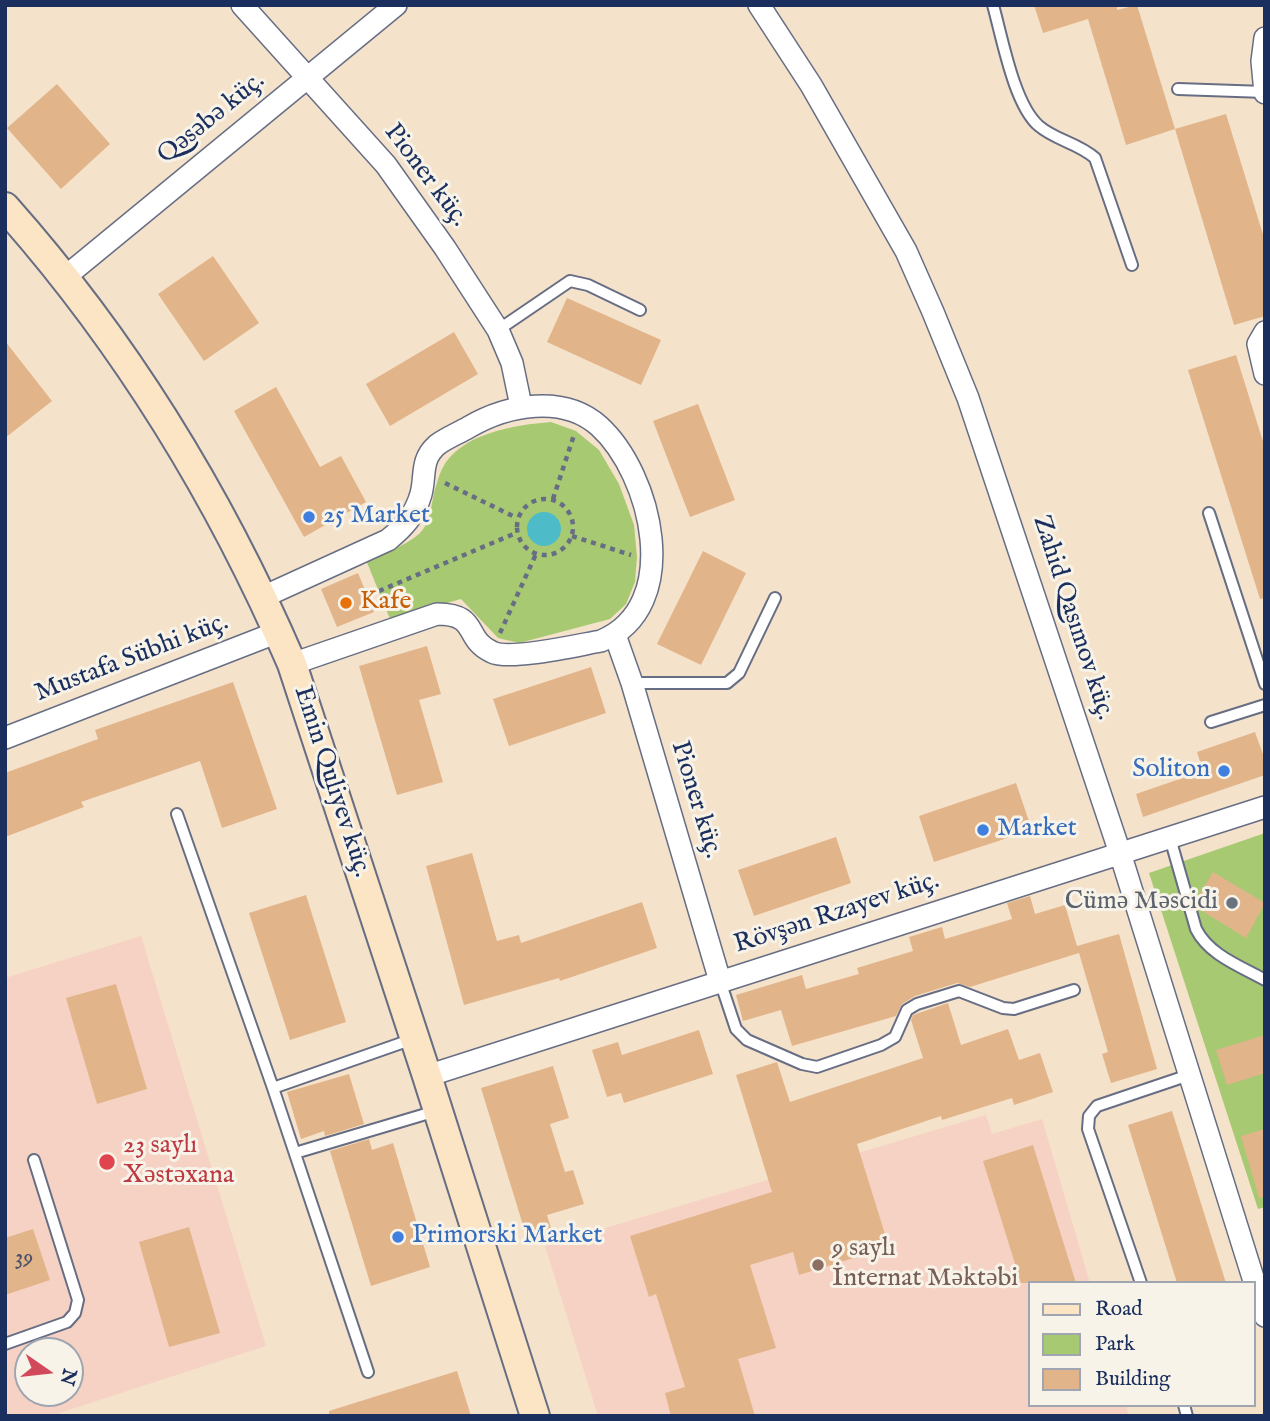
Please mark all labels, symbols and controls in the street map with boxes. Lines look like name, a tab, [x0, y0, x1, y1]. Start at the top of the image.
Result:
street label: Qəsəbə küç.	[152, 66, 272, 172]
street label: Pioner küç.	[376, 118, 474, 234]
place label: 25 Market	[323, 501, 430, 533]
marker: 25 Market	[301, 509, 317, 525]
street label: Zahid Qasımov küç.	[1024, 512, 1120, 724]
place label: Kafe	[360, 587, 411, 619]
marker: Kafe	[338, 595, 354, 611]
street label: Mustafa Sübhi küç.	[31, 608, 233, 710]
street label: Emin Quliyev küç.	[285, 682, 377, 882]
street label: Pioner küç.	[662, 738, 728, 862]
place label: Soliton	[1132, 755, 1210, 787]
marker: Soliton	[1216, 763, 1232, 779]
place label: Market	[997, 814, 1077, 846]
marker: Market	[975, 822, 991, 838]
street label: Rövşən Rzayev küç.	[731, 866, 943, 962]
place label: Cümə Məscidi	[1065, 887, 1218, 919]
marker: Cümə Məscidi	[1224, 895, 1240, 911]
place label: 23 saylı Xəstəxana	[123, 1131, 234, 1192]
marker: 23 saylı Xəstəxana	[97, 1152, 117, 1172]
place label: Primorski Market	[412, 1221, 602, 1253]
marker: Primorski Market	[390, 1229, 406, 1245]
place label: 9 saylı İnternat Məktəbi	[832, 1234, 1018, 1296]
house number: 39	[15, 1245, 33, 1273]
marker: 9 saylı İnternat Məktəbi	[810, 1257, 826, 1273]
legend	[1028, 1281, 1256, 1407]
text: Road	[1095, 1296, 1142, 1323]
text: Park	[1095, 1331, 1135, 1358]
north arrow	[14, 1337, 84, 1407]
text: N	[54, 1366, 81, 1387]
text: Building	[1095, 1366, 1170, 1393]

